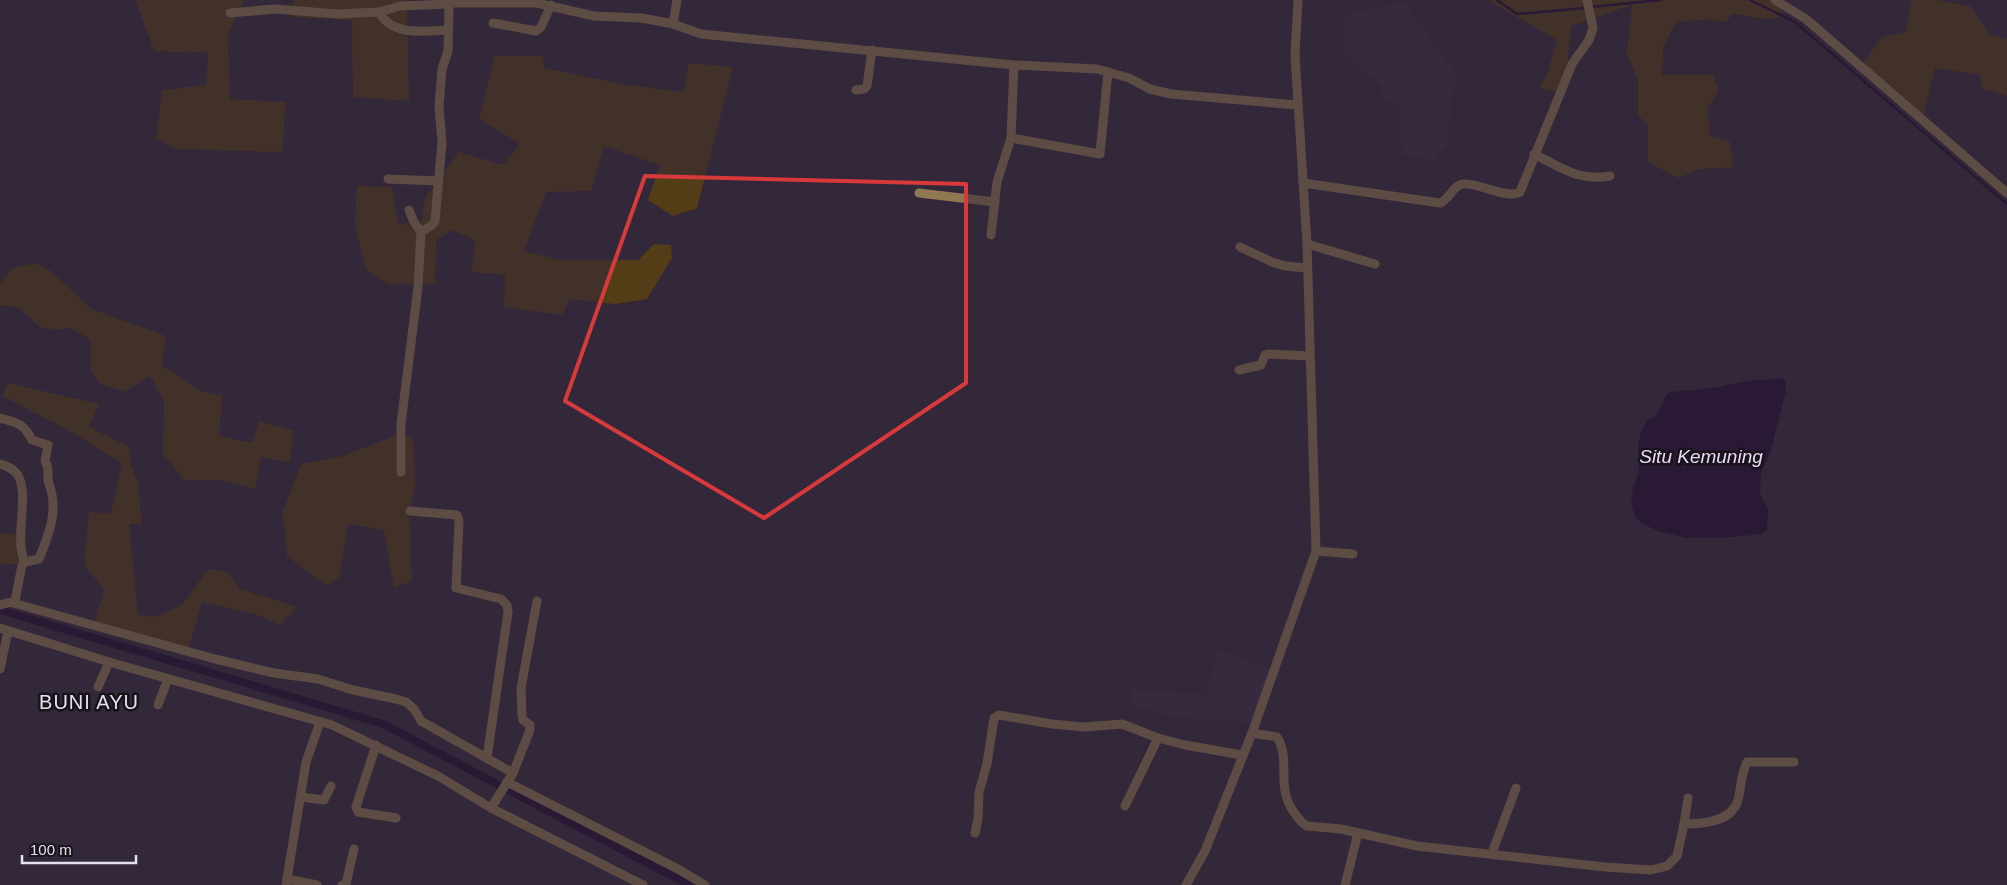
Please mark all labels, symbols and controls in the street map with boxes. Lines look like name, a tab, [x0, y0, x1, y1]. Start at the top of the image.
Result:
water label: Situ Kemuning	[1639, 446, 1763, 467]
district label: BUNI AYU	[39, 691, 139, 713]
scale bar	[22, 832, 136, 864]
text: 100 m	[30, 841, 72, 858]

